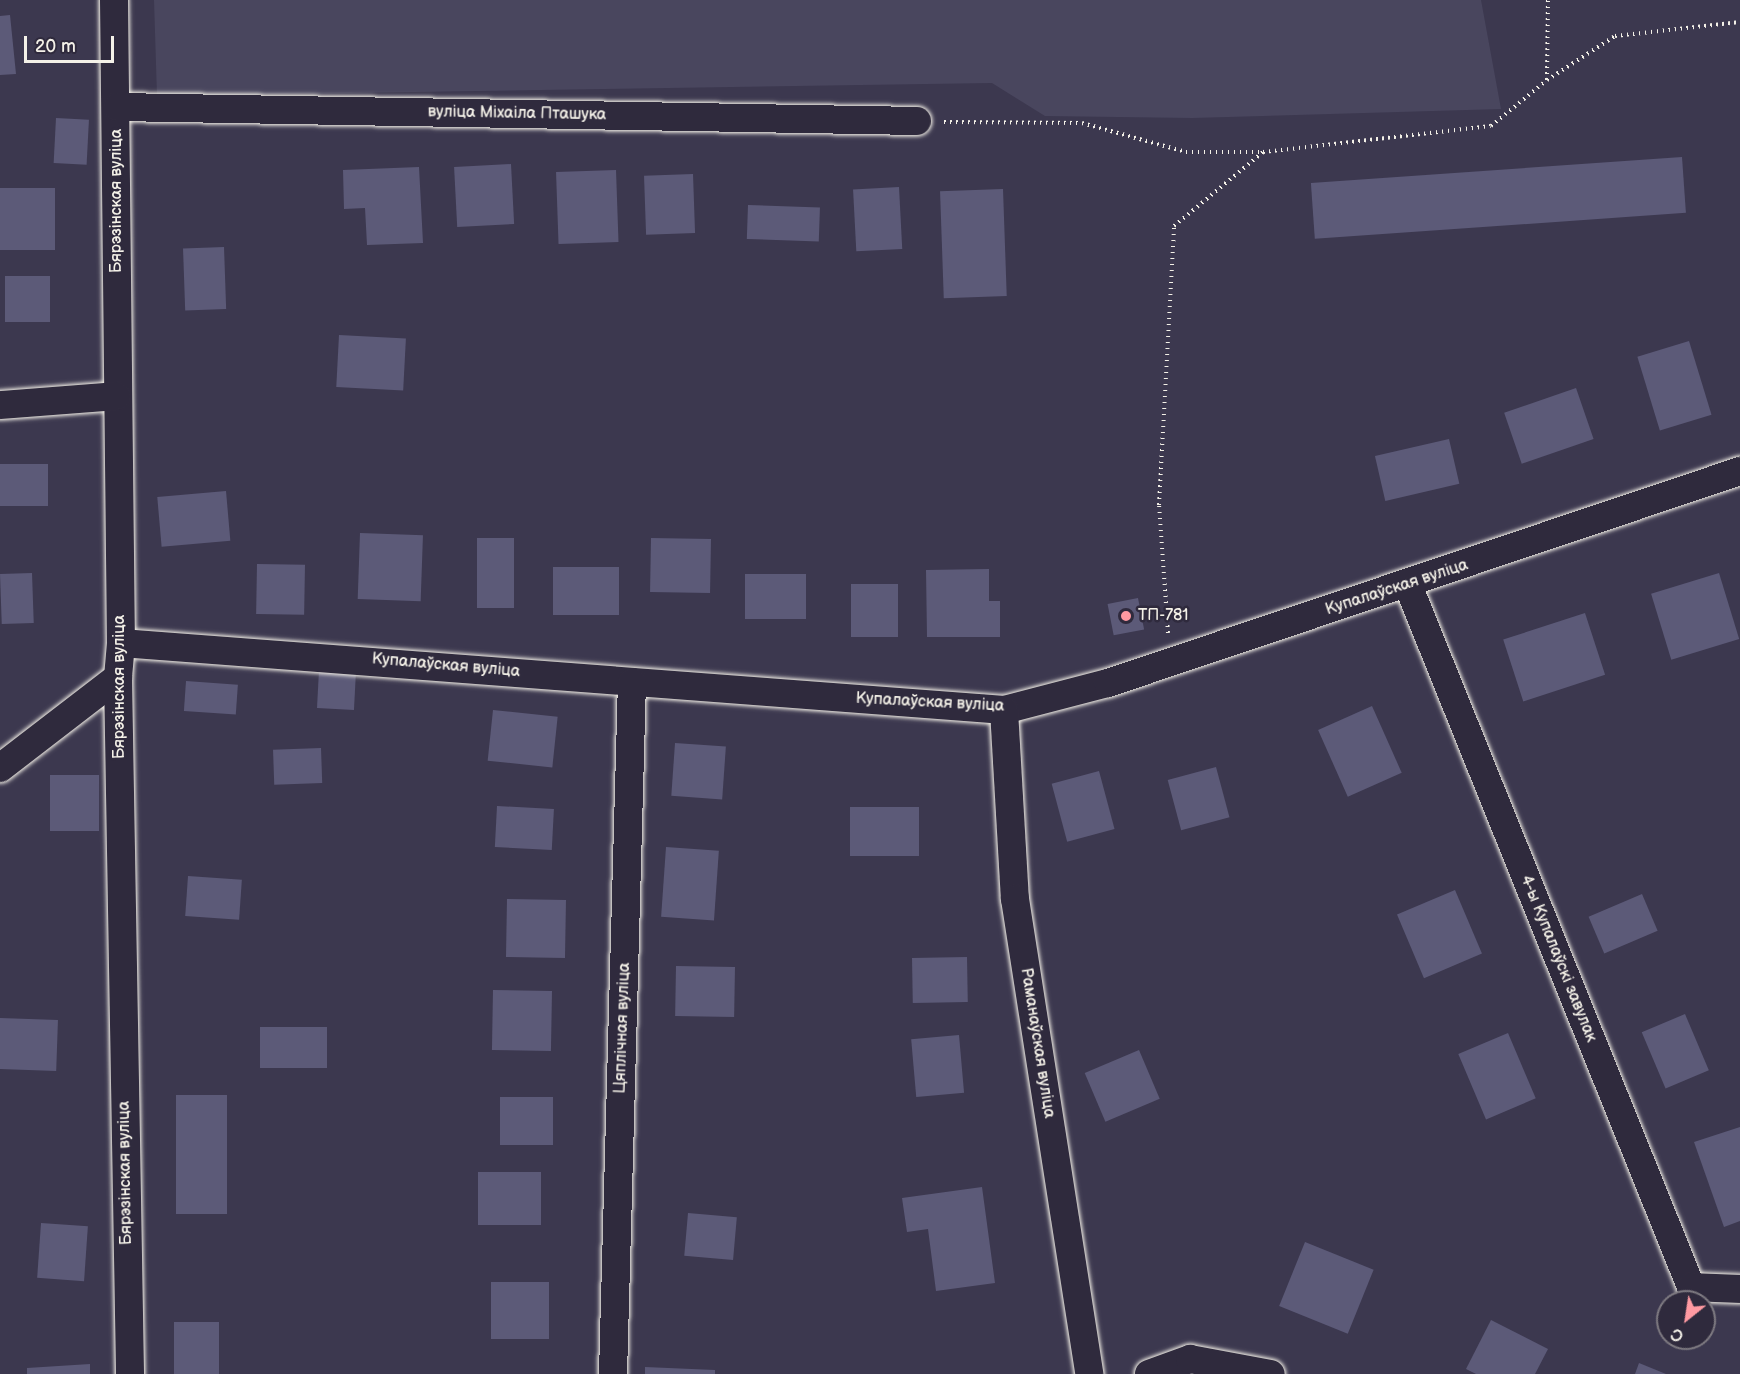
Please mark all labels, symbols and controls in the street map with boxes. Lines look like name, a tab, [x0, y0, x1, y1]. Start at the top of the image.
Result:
scale bar	[27, 24, 117, 62]
text: 20 m	[35, 36, 76, 57]
street label: вуліца Міхаіла Пташука	[428, 103, 606, 125]
street label: Бярэзінская вуліца	[107, 129, 127, 273]
street label: Купалаўская вуліца	[1323, 556, 1471, 620]
place label: ТП-781	[1138, 606, 1189, 626]
marker: ТП-781	[1119, 609, 1133, 623]
street label: Бярэзінская вуліца	[110, 615, 130, 759]
street label: Купалаўская вуліца	[371, 650, 521, 682]
street label: Купалаўская вуліца	[855, 690, 1005, 716]
street label: 4-ы Купалаўскі завулак	[1516, 873, 1600, 1045]
street label: Цяплічная вуліца	[611, 962, 635, 1094]
street label: Раманаўская вуліца	[1016, 966, 1058, 1120]
street label: Бярэзінская вуліца	[115, 1101, 137, 1245]
north arrow	[1656, 1290, 1716, 1350]
text: С	[1668, 1323, 1687, 1345]

